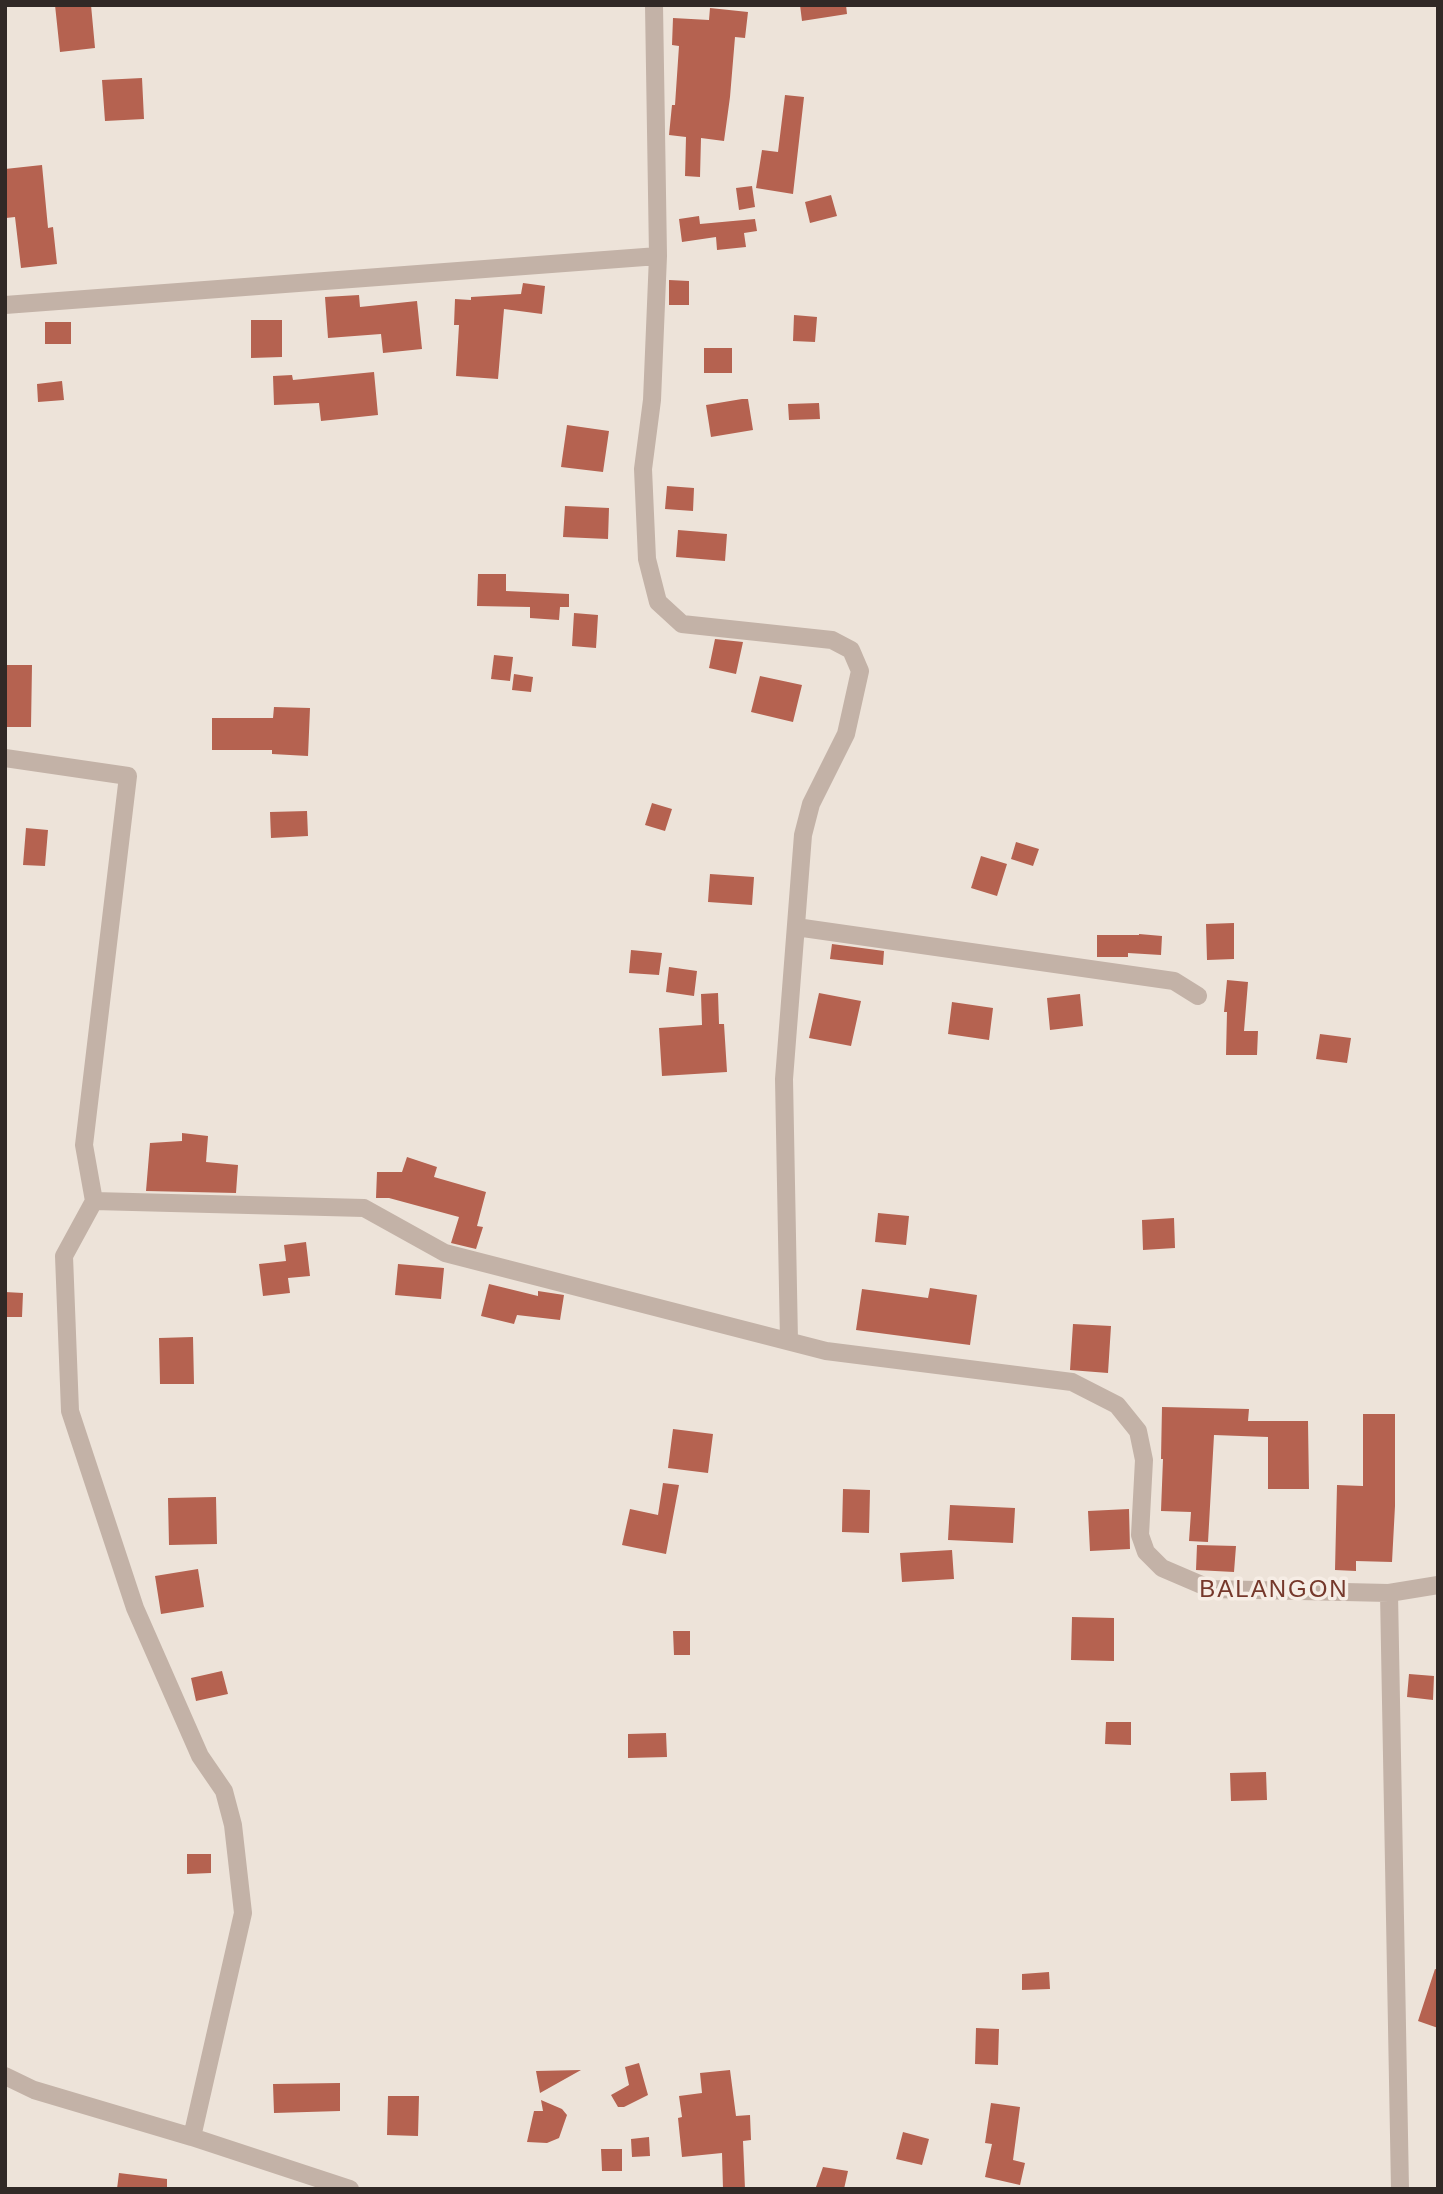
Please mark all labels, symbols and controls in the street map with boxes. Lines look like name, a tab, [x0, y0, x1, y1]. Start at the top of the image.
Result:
district label: BALANGON	[1200, 1576, 1348, 1604]

